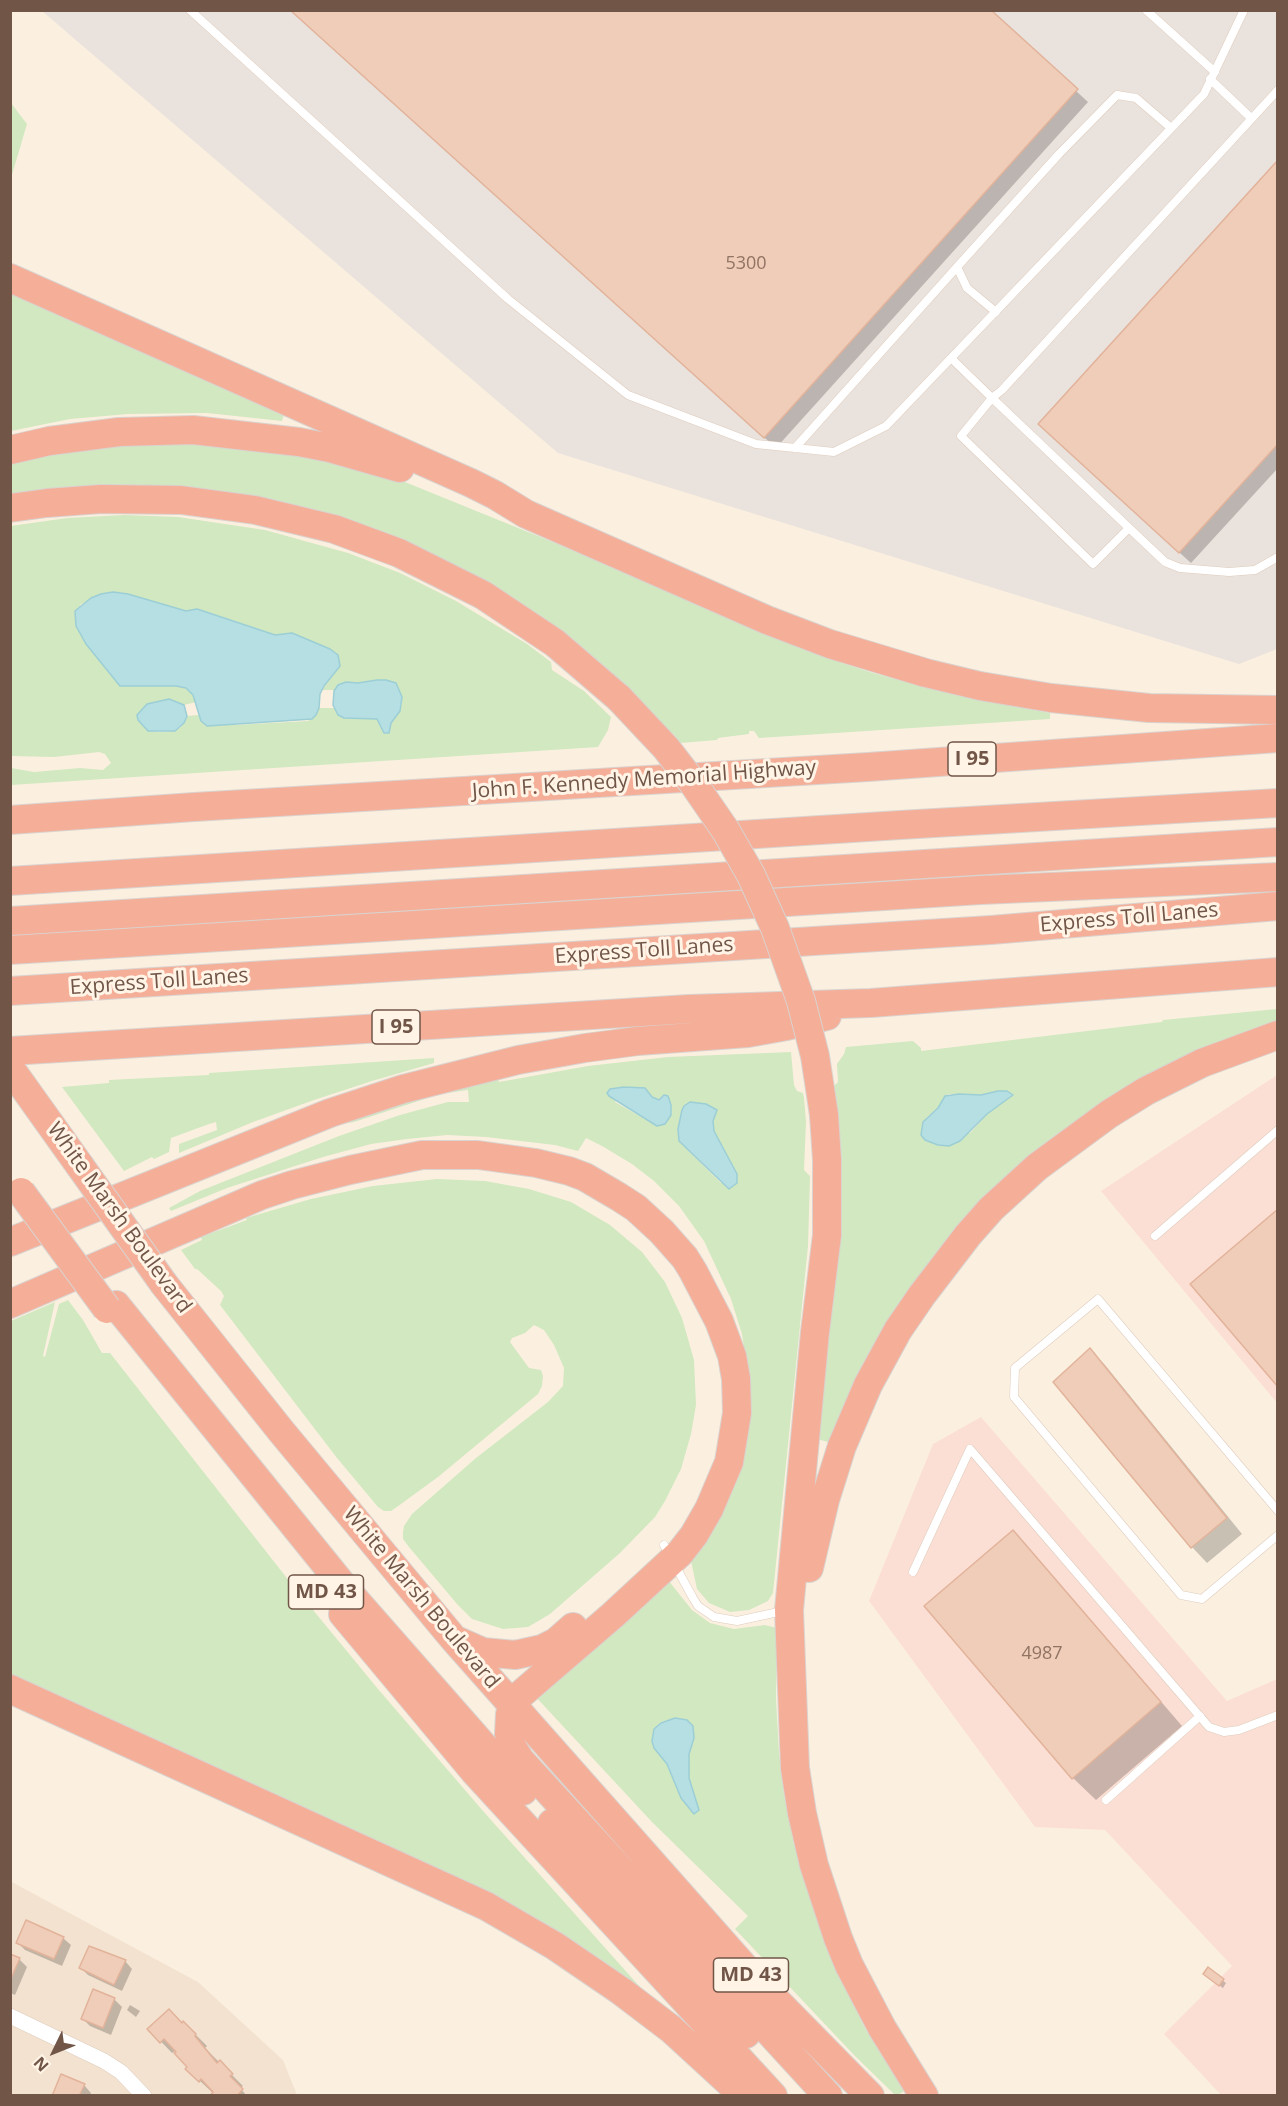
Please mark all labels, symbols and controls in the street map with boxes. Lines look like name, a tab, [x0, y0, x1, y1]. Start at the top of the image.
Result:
house number: 5300	[725, 253, 767, 275]
road number: I 95	[948, 742, 996, 776]
street label: John F. Kennedy Memorial Highway	[471, 755, 817, 805]
street label: Express Toll Lanes	[1039, 898, 1219, 938]
street label: Express Toll Lanes	[554, 932, 734, 970]
street label: Express Toll Lanes	[69, 963, 249, 1001]
road number: I 95	[372, 1010, 420, 1044]
street label: White Marsh Boulevard	[41, 1118, 197, 1318]
street label: White Marsh Boulevard	[338, 1502, 504, 1694]
road number: MD 43	[288, 1575, 364, 1609]
house number: 4987	[1021, 1643, 1063, 1665]
road number: MD 43	[714, 1958, 789, 1992]
north arrow	[24, 2022, 84, 2082]
text: N	[28, 2052, 53, 2077]

